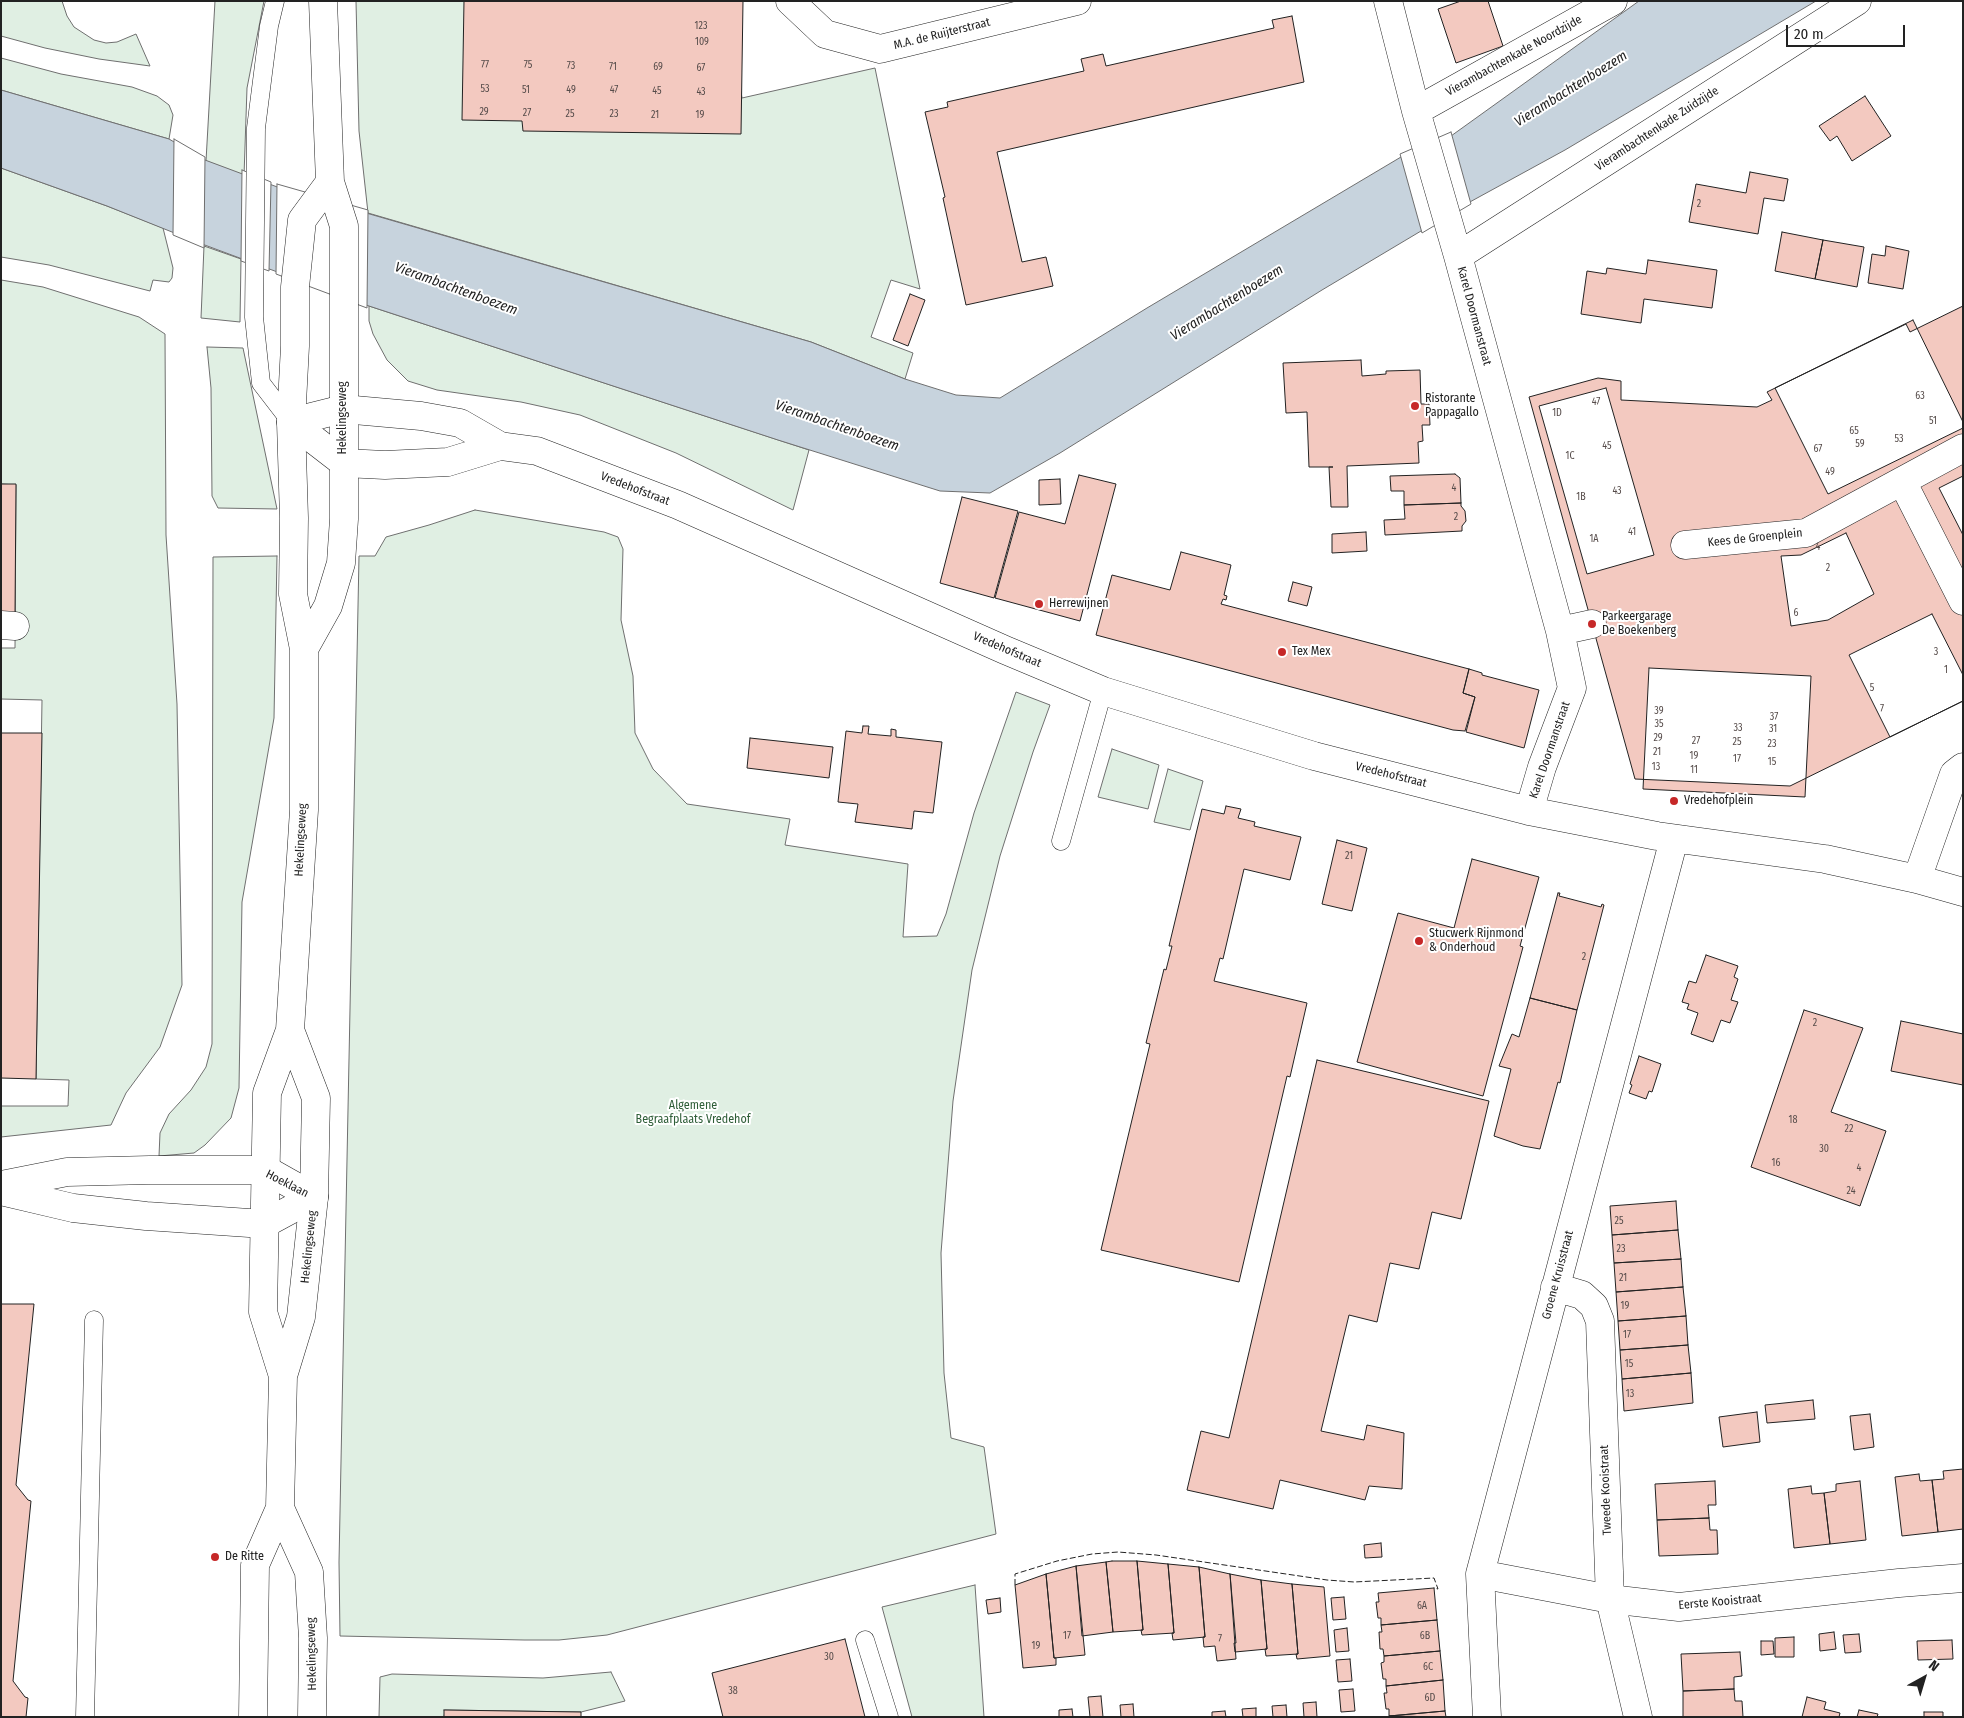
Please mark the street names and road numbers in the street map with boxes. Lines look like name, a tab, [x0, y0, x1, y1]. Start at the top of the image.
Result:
street label: Vierambachtenkade Noordzijde	[1443, 13, 1585, 99]
street label: M.A. de Ruijterstraat	[892, 15, 992, 53]
street label: Vierambachtenkade Zuidzijde	[1593, 84, 1721, 174]
street label: Karel Doormanstraat	[1454, 265, 1494, 367]
street label: Hekelingseweg	[336, 381, 350, 455]
street label: Vredehofstraat	[598, 469, 672, 509]
street label: Kees de Groenplein	[1707, 526, 1803, 550]
street label: Vredehofstraat	[971, 629, 1043, 671]
street label: Karel Doormanstraat	[1527, 700, 1573, 800]
street label: Vredehofstraat	[1354, 759, 1428, 791]
street label: Hekelingseweg	[292, 803, 310, 877]
street label: Hoeklaan	[263, 1167, 311, 1201]
street label: Hekelingseweg	[298, 1210, 320, 1284]
street label: Groene Kruisstraat	[1539, 1229, 1577, 1321]
street label: Tweede Kooistraat	[1597, 1445, 1615, 1535]
street label: Eerste Kooistraat	[1678, 1591, 1762, 1613]
street label: Hekelingseweg	[304, 1617, 320, 1691]

